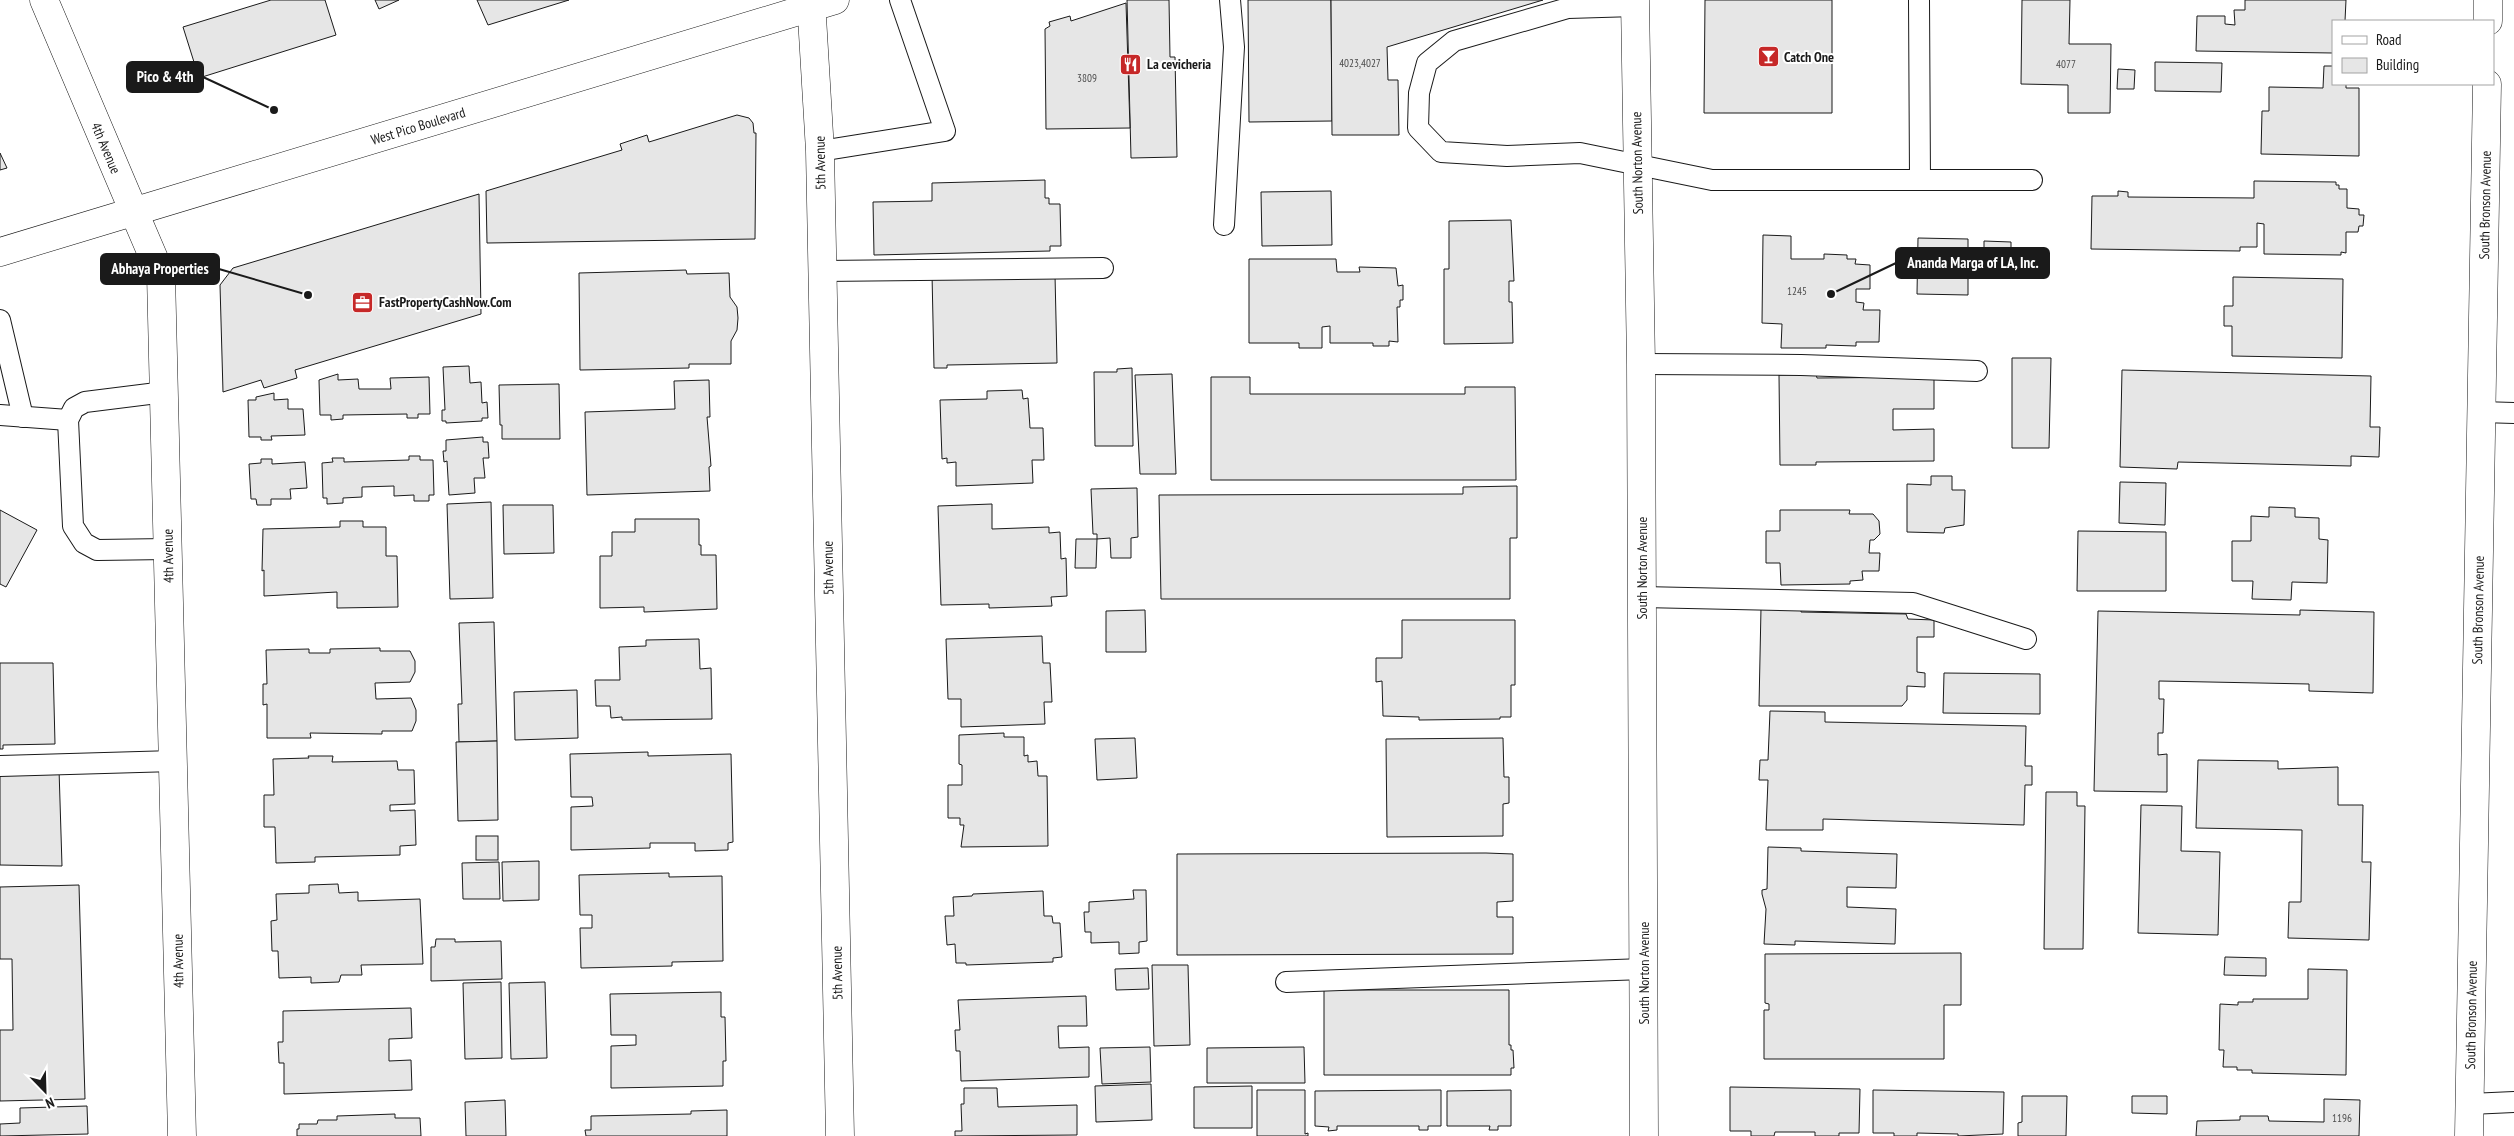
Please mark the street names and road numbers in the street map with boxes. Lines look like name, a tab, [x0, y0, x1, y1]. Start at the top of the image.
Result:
street label: West Pico Boulevard	[369, 103, 467, 149]
street label: South Norton Avenue	[1627, 111, 1647, 215]
street label: 4th Avenue	[87, 119, 125, 177]
street label: 5th Avenue	[811, 135, 829, 190]
street label: South Bronson Avenue	[2475, 150, 2495, 259]
street label: South Norton Avenue	[1633, 516, 1651, 619]
street label: 4th Avenue	[159, 528, 177, 583]
street label: 5th Avenue	[819, 540, 837, 595]
street label: South Bronson Avenue	[2468, 555, 2488, 664]
street label: South Norton Avenue	[1635, 921, 1653, 1024]
street label: 4th Avenue	[169, 933, 187, 988]
street label: 5th Avenue	[828, 945, 846, 1000]
street label: South Bronson Avenue	[2461, 960, 2481, 1069]

